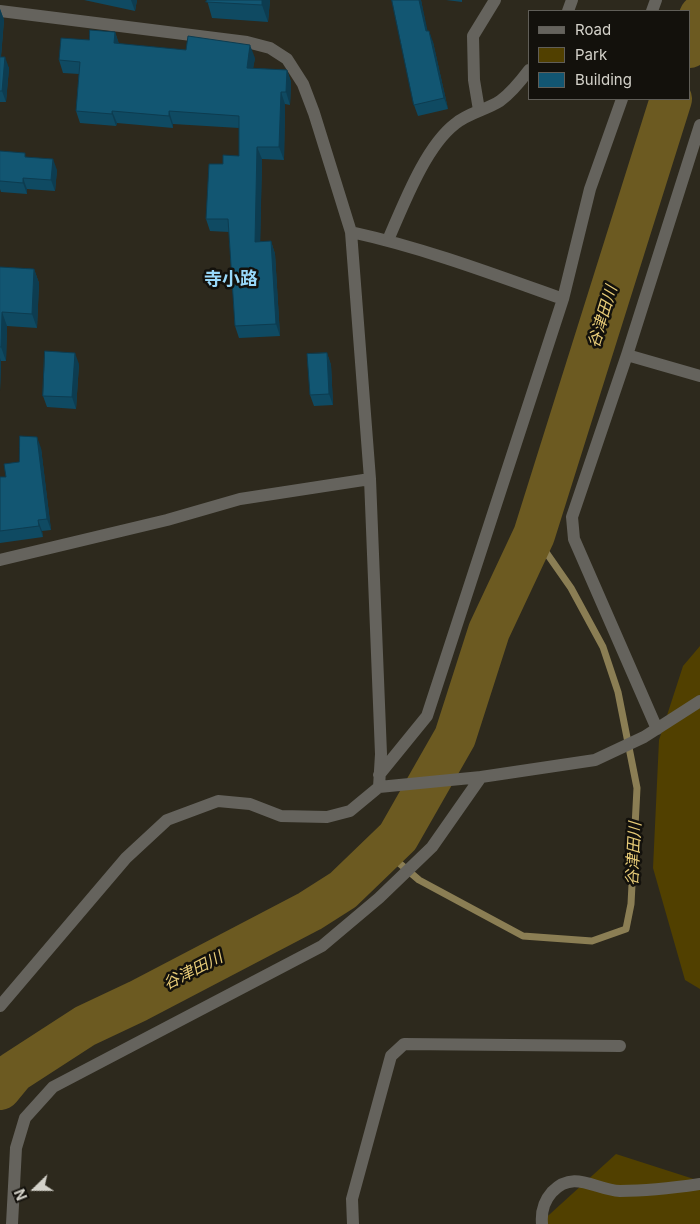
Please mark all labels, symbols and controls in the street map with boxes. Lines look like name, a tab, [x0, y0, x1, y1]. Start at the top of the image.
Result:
legend	[528, 10, 690, 100]
text: Road	[575, 20, 611, 39]
text: Park	[575, 45, 607, 64]
text: Building	[575, 70, 632, 89]
district label: 寺小路	[204, 269, 258, 291]
water label: 谷津田川	[584, 284, 622, 350]
water label: 谷津田川	[623, 822, 645, 886]
water label: 谷津田川	[160, 948, 226, 994]
north arrow	[10, 1164, 60, 1214]
text: N	[11, 1187, 31, 1203]

